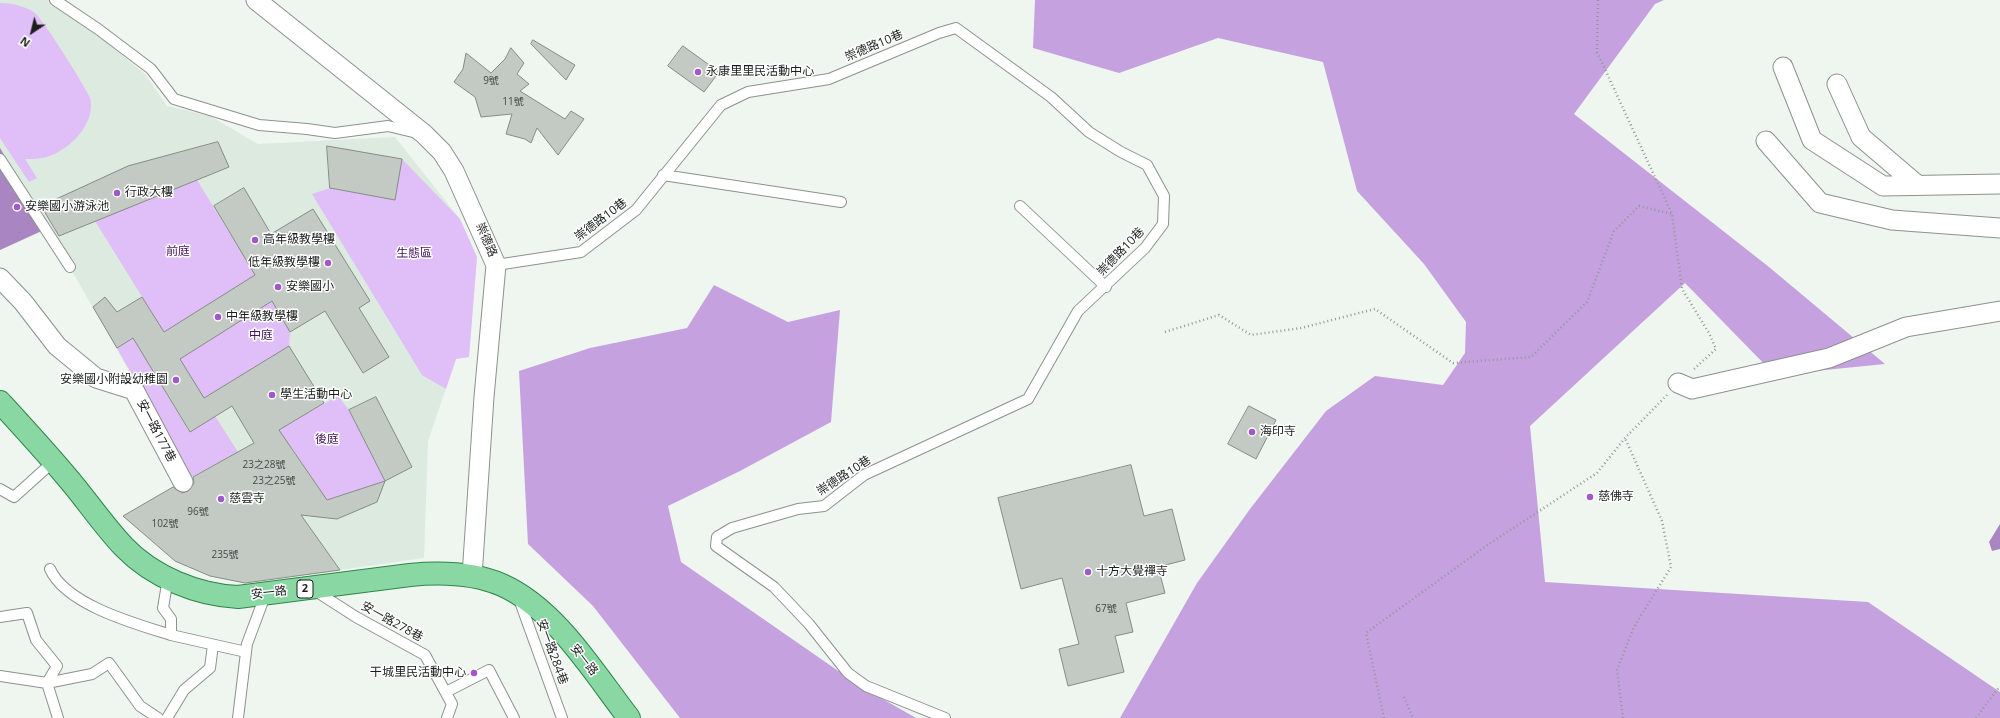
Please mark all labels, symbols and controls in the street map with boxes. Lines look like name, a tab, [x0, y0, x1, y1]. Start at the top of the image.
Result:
north arrow	[12, 12, 52, 52]
street label: 崇德路10巷	[843, 27, 905, 65]
text: N	[17, 34, 33, 51]
place label: 永康里里民活動中心	[706, 65, 814, 79]
marker: 永康里里民活動中心	[693, 67, 703, 77]
house number: 9號	[483, 75, 499, 87]
house number: 11號	[502, 96, 524, 108]
place label: 行政大樓	[125, 186, 173, 200]
marker: 行政大樓	[112, 188, 122, 198]
street label: 崇德路10巷	[572, 196, 630, 244]
place label: 安樂國小游泳池	[25, 200, 109, 214]
marker: 安樂國小游泳池	[12, 202, 22, 212]
street label: 崇德路	[472, 221, 500, 259]
street label: 崇德路10巷	[1094, 225, 1148, 279]
place label: 高年級教學樓	[263, 233, 335, 247]
marker: 高年級教學樓	[250, 235, 260, 245]
park label: 前庭	[166, 245, 190, 259]
park label: 生態區	[396, 247, 432, 261]
place label: 低年級教學樓	[248, 256, 320, 270]
marker: 低年級教學樓	[323, 258, 333, 268]
place label: 安樂國小	[286, 280, 334, 294]
marker: 安樂國小	[273, 282, 283, 292]
place label: 中年級教學樓	[226, 310, 298, 324]
marker: 中年級教學樓	[213, 312, 223, 322]
park label: 中庭	[249, 329, 273, 343]
place label: 安樂國小附設幼稚園	[60, 373, 168, 387]
marker: 安樂國小附設幼稚園	[171, 375, 181, 385]
place label: 學生活動中心	[280, 388, 352, 402]
marker: 學生活動中心	[267, 390, 277, 400]
street label: 安一路177巷	[134, 397, 178, 465]
place label: 海印寺	[1260, 425, 1296, 439]
marker: 海印寺	[1247, 427, 1257, 437]
park label: 後庭	[315, 433, 339, 447]
street label: 崇德路10巷	[814, 453, 874, 499]
house number: 23之28號	[243, 459, 285, 471]
house number: 23之25號	[253, 475, 295, 487]
place label: 慈佛寺	[1598, 490, 1634, 504]
place label: 慈雲寺	[229, 492, 265, 506]
marker: 慈佛寺	[1585, 492, 1595, 502]
marker: 慈雲寺	[216, 494, 226, 504]
house number: 96號	[187, 506, 209, 518]
house number: 102號	[151, 518, 179, 530]
house number: 235號	[211, 549, 239, 561]
place label: 十方大覺禪寺	[1096, 565, 1168, 579]
marker: 十方大覺禪寺	[1083, 567, 1093, 577]
road number: 2	[297, 580, 313, 598]
street label: 安一路	[250, 584, 288, 602]
street label: 安一路278巷	[359, 599, 425, 645]
house number: 67號	[1095, 603, 1117, 615]
street label: 安一路284巷	[534, 617, 570, 687]
street label: 安一路	[567, 641, 601, 679]
place label: 干城里民活動中心	[370, 666, 466, 680]
marker: 干城里民活動中心	[469, 668, 479, 678]

